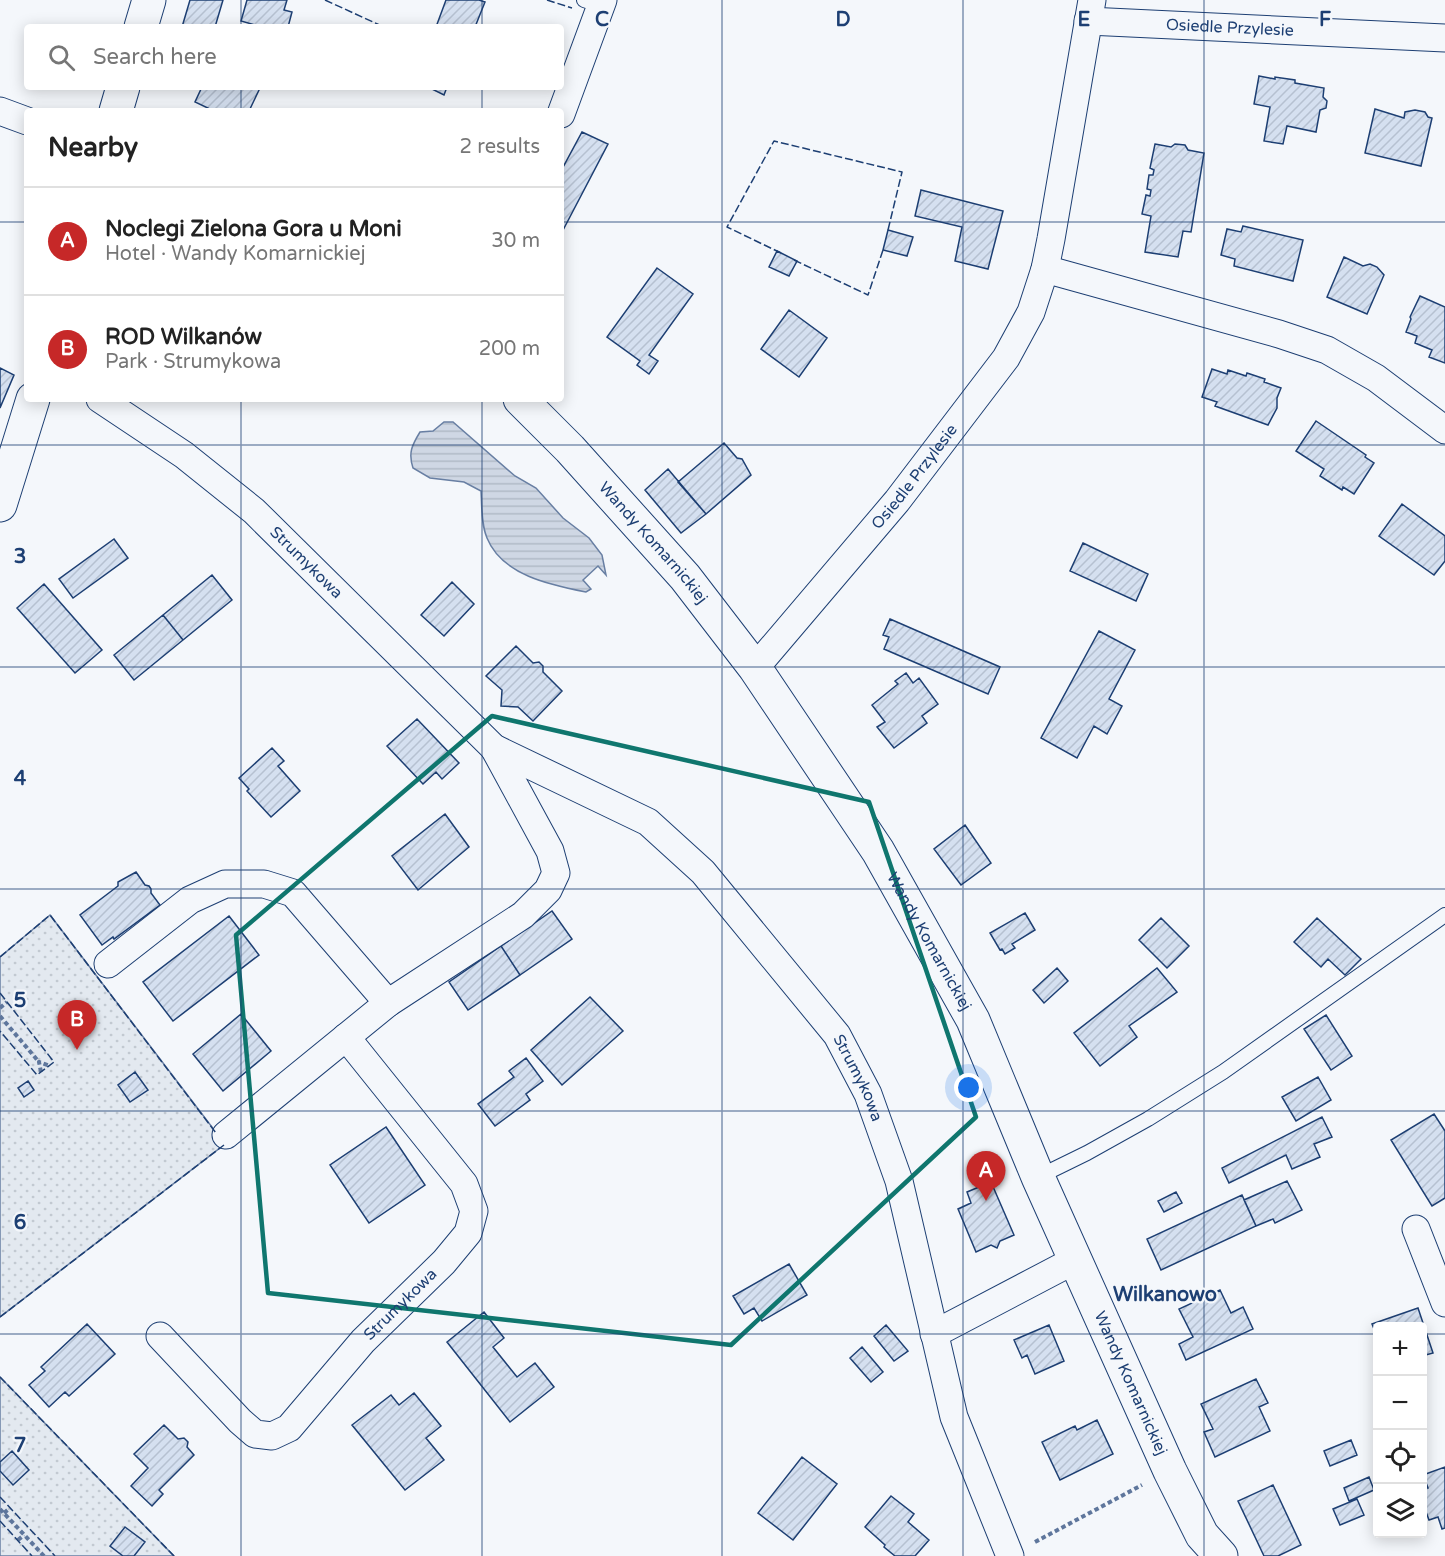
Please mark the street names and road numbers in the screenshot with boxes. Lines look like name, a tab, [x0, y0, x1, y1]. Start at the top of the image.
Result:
street label: Osiedle Przylesie	[1165, 15, 1294, 41]
street label: Osiedle Przylesie	[867, 420, 962, 534]
street label: Wandy Komarnickiej	[594, 478, 712, 608]
street label: Strumykowa	[266, 522, 347, 603]
street label: Wandy Komarnickiej	[882, 869, 976, 1014]
street label: Strumykowa	[828, 1031, 887, 1124]
street label: Strumykowa	[360, 1264, 441, 1345]
street label: Wandy Komarnickiej	[1090, 1308, 1172, 1458]

